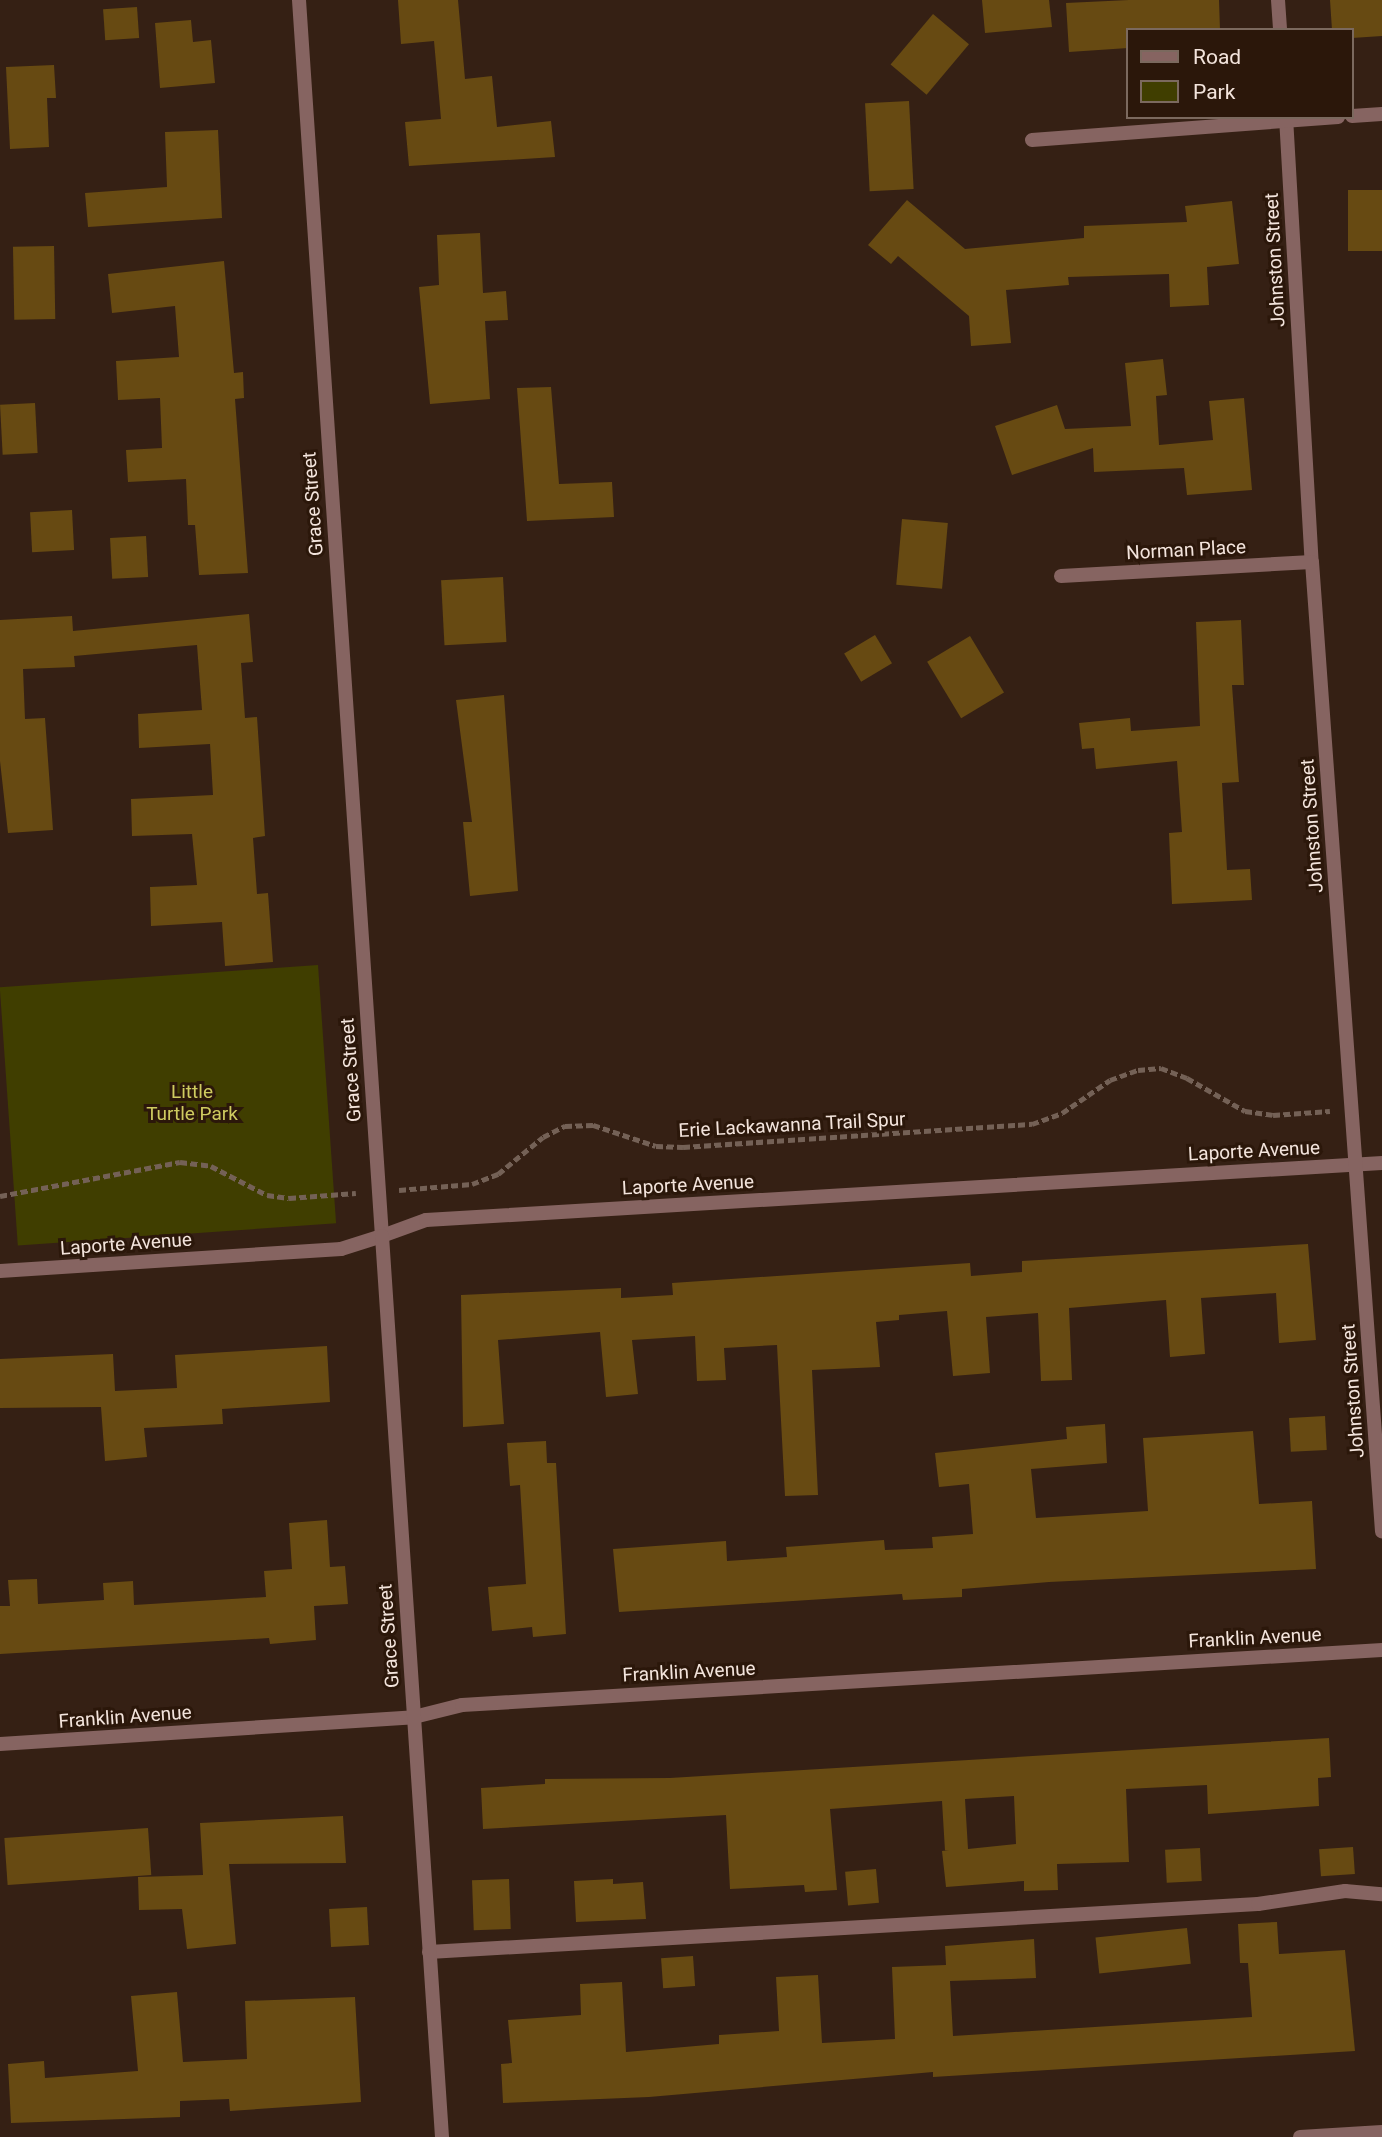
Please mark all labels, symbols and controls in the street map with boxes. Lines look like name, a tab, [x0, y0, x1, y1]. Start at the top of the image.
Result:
legend	[1126, 28, 1354, 119]
text: Road	[1193, 45, 1241, 69]
text: Park	[1193, 80, 1235, 104]
street label: Johnston Street	[1260, 192, 1290, 328]
street label: Grace Street	[298, 451, 328, 557]
street label: Norman Place	[1125, 535, 1247, 565]
street label: Johnston Street	[1296, 758, 1328, 894]
street label: Grace Street	[336, 1017, 366, 1123]
park label: Little Turtle Park	[146, 1081, 238, 1125]
street label: Erie Lackawanna Trail Spur	[678, 1108, 906, 1142]
street label: Laporte Avenue	[1187, 1136, 1321, 1166]
street label: Laporte Avenue	[621, 1170, 755, 1200]
street label: Laporte Avenue	[59, 1228, 193, 1260]
street label: Johnston Street	[1337, 1323, 1369, 1459]
street label: Grace Street	[374, 1583, 404, 1689]
street label: Franklin Avenue	[1188, 1623, 1322, 1653]
street label: Franklin Avenue	[622, 1657, 756, 1687]
street label: Franklin Avenue	[58, 1701, 192, 1733]

